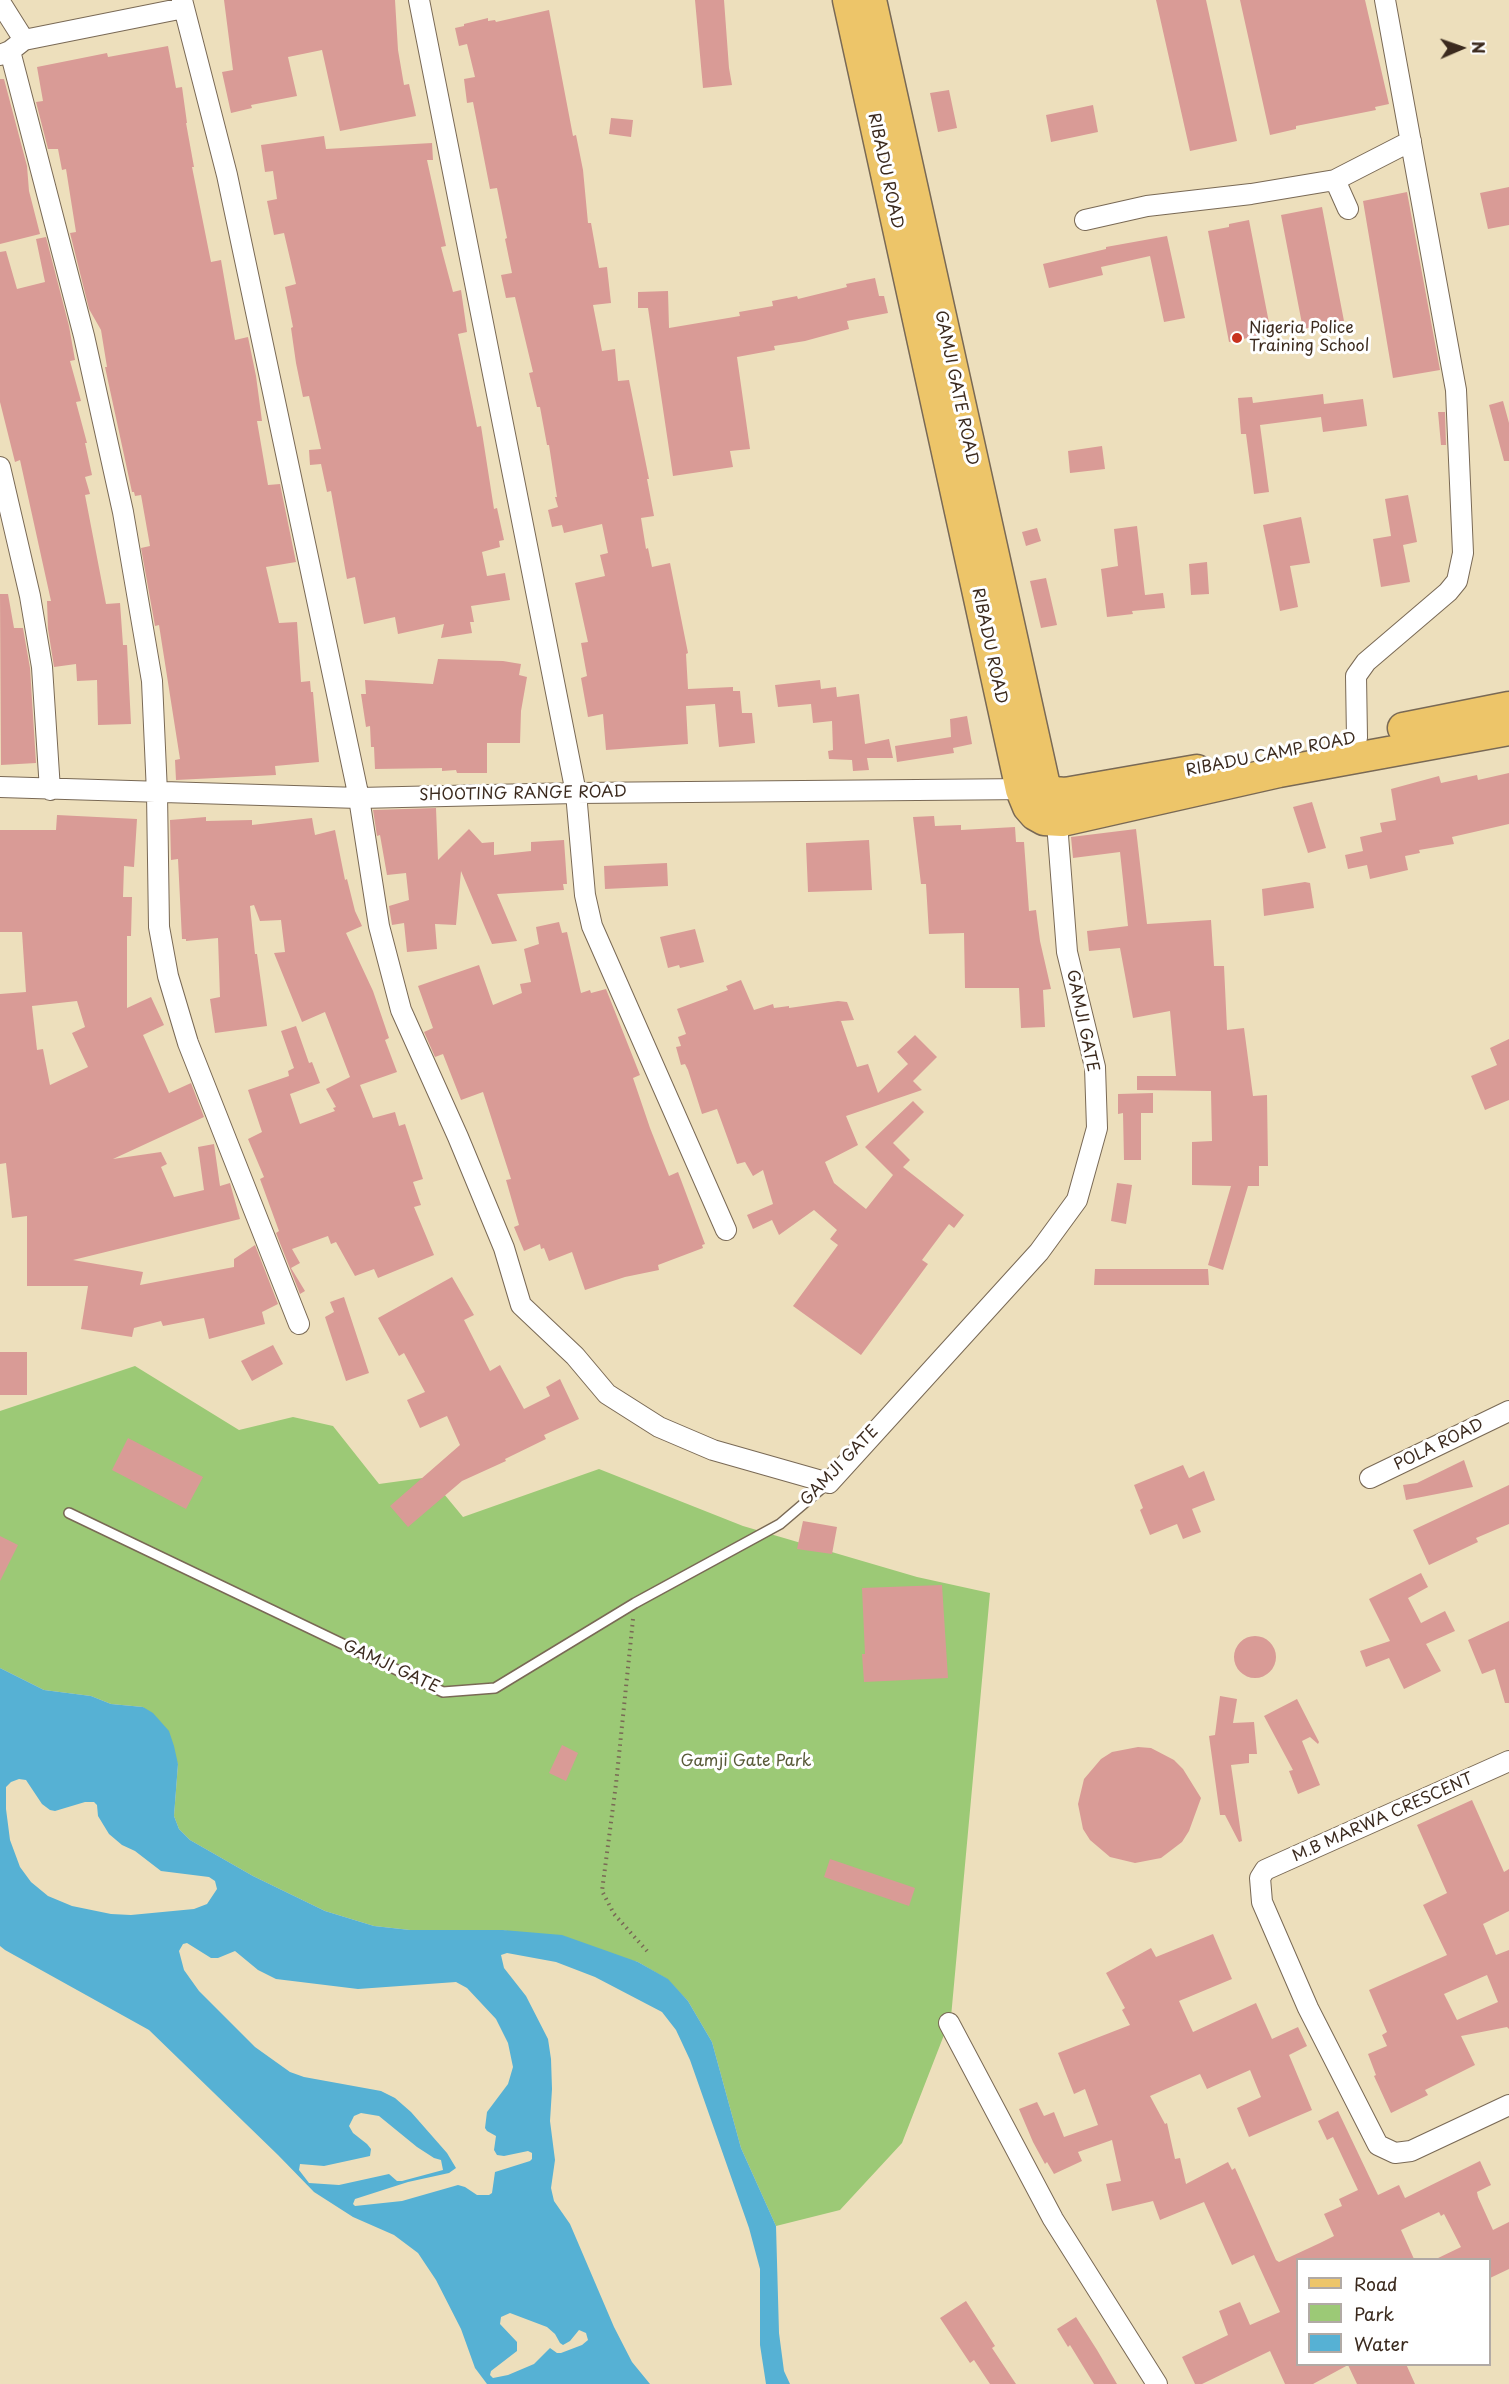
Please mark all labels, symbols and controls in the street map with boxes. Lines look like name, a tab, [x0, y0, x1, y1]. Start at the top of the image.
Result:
north arrow	[1431, 18, 1491, 78]
text: N	[1467, 41, 1491, 54]
street label: RIBADU ROAD	[863, 111, 907, 231]
street label: GAMJI GATE ROAD	[930, 309, 982, 467]
place label: Nigeria Police Training School	[1249, 319, 1369, 357]
marker: Nigeria Police Training School	[1230, 331, 1244, 345]
street label: RIBADU ROAD	[967, 586, 1011, 706]
street label: RIBADU CAMP ROAD	[1184, 729, 1358, 781]
street label: SHOOTING RANGE ROAD	[419, 783, 627, 805]
street label: GAMJI GATE	[1062, 968, 1102, 1074]
street label: POLA ROAD	[1391, 1415, 1487, 1475]
street label: GAMJI GATE	[797, 1422, 883, 1510]
street label: GAMJI GATE	[340, 1636, 442, 1698]
park label: Gamji Gate Park	[680, 1752, 812, 1772]
street label: M.B MARWA CRESCENT	[1290, 1769, 1476, 1867]
legend	[1296, 2258, 1491, 2366]
text: Road	[1354, 2270, 1398, 2297]
text: Park	[1354, 2300, 1394, 2327]
text: Water	[1354, 2330, 1408, 2357]

